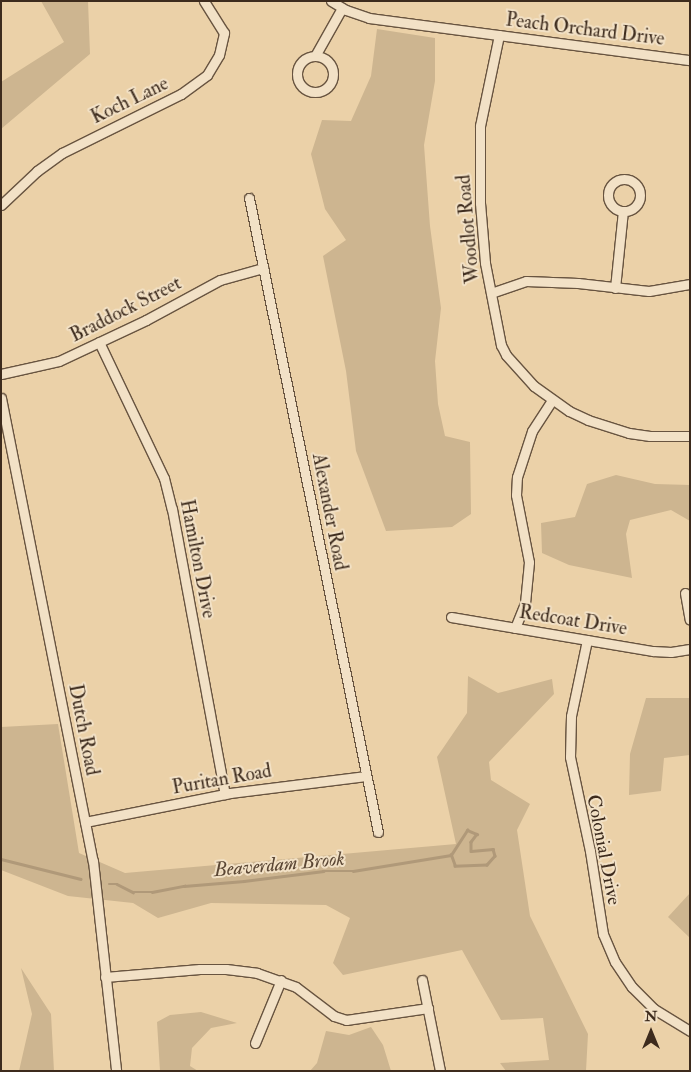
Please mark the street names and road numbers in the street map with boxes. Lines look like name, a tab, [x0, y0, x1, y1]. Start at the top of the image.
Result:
street label: Peach Orchard Drive	[504, 9, 666, 51]
street label: Koch Lane	[88, 73, 172, 129]
street label: Woodlot Road	[453, 174, 485, 284]
street label: Braddock Street	[67, 272, 185, 348]
street label: Alexander Road	[306, 451, 352, 573]
street label: Hamilton Drive	[174, 498, 220, 620]
street label: Redcoat Drive	[517, 601, 629, 641]
street label: Dutch Road	[63, 682, 103, 778]
street label: Puritan Road	[171, 760, 273, 800]
street label: Colonial Drive	[581, 793, 625, 907]

